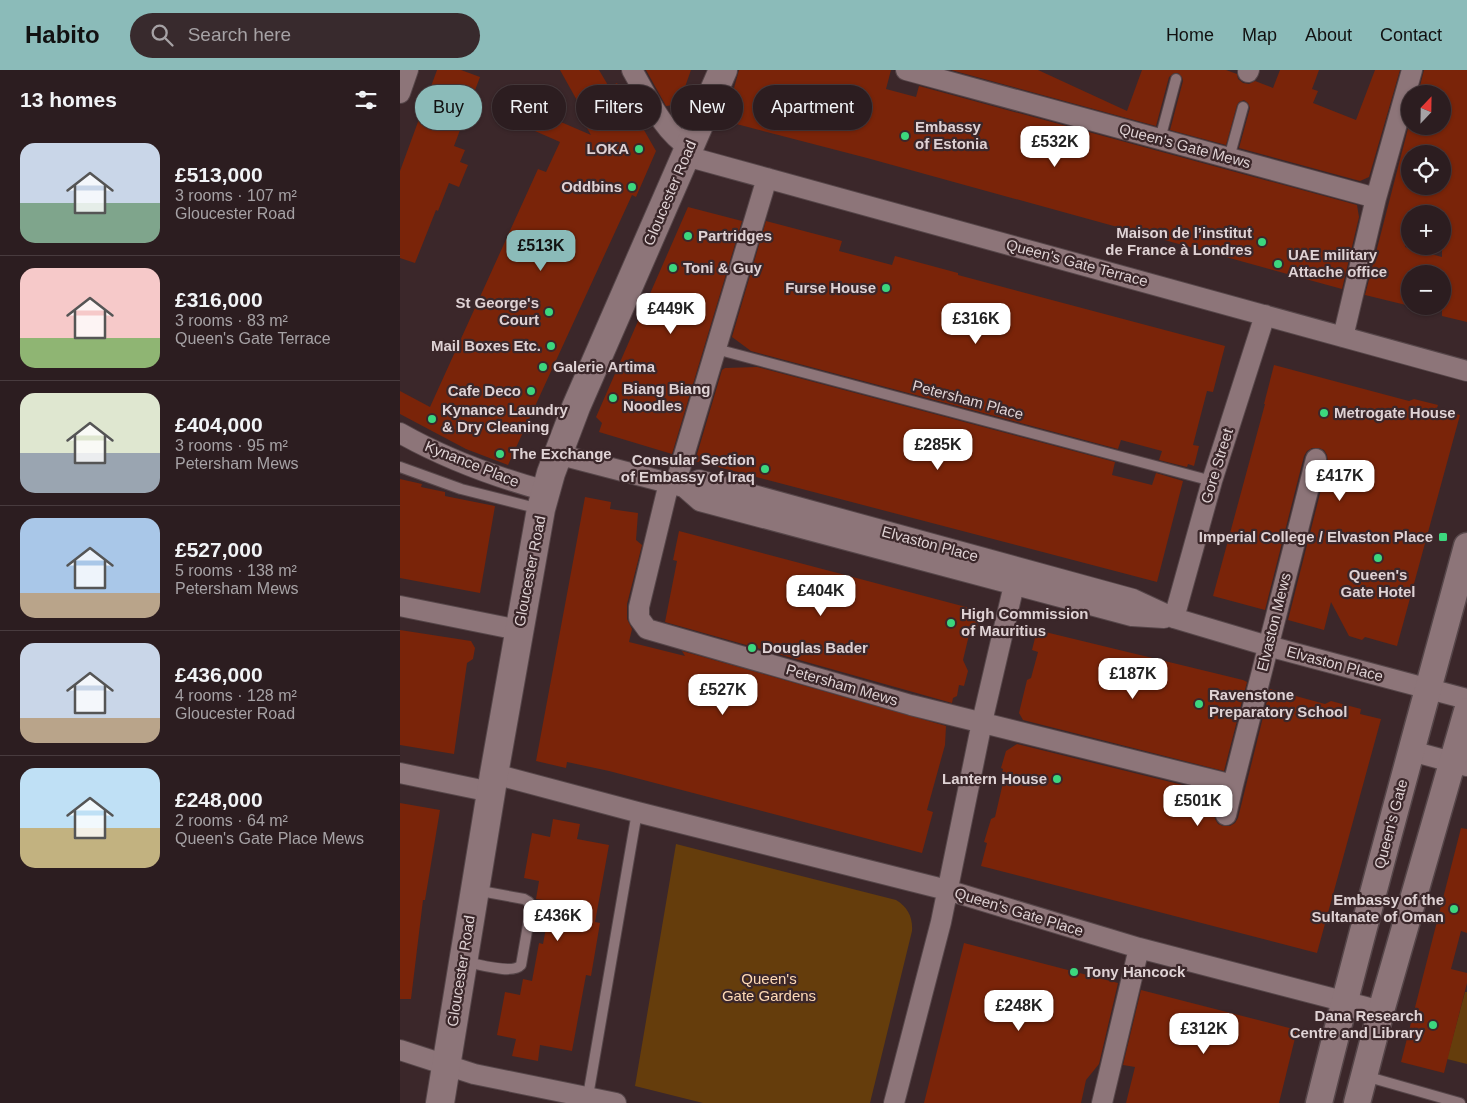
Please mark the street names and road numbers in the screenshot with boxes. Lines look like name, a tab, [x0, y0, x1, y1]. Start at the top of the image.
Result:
street label: Queen's Gate Mews	[1118, 120, 1253, 171]
street label: Gloucester Road	[640, 138, 699, 248]
street label: Queen's Gate Terrace	[1004, 235, 1150, 290]
street label: Petersham Place	[911, 377, 1026, 423]
street label: Gore Street	[1197, 426, 1236, 505]
street label: Kynance Place	[423, 437, 522, 490]
street label: Gloucester Road	[510, 514, 549, 628]
street label: Elvaston Place	[880, 522, 980, 565]
street label: Elvaston Mews	[1253, 571, 1294, 673]
street label: Elvaston Place	[1285, 642, 1385, 685]
street label: Petersham Mews	[784, 660, 900, 709]
street label: Queen's Gate	[1370, 777, 1411, 871]
street label: Queen's Gate Place	[953, 884, 1086, 939]
street label: Gloucester Road	[443, 914, 478, 1028]

